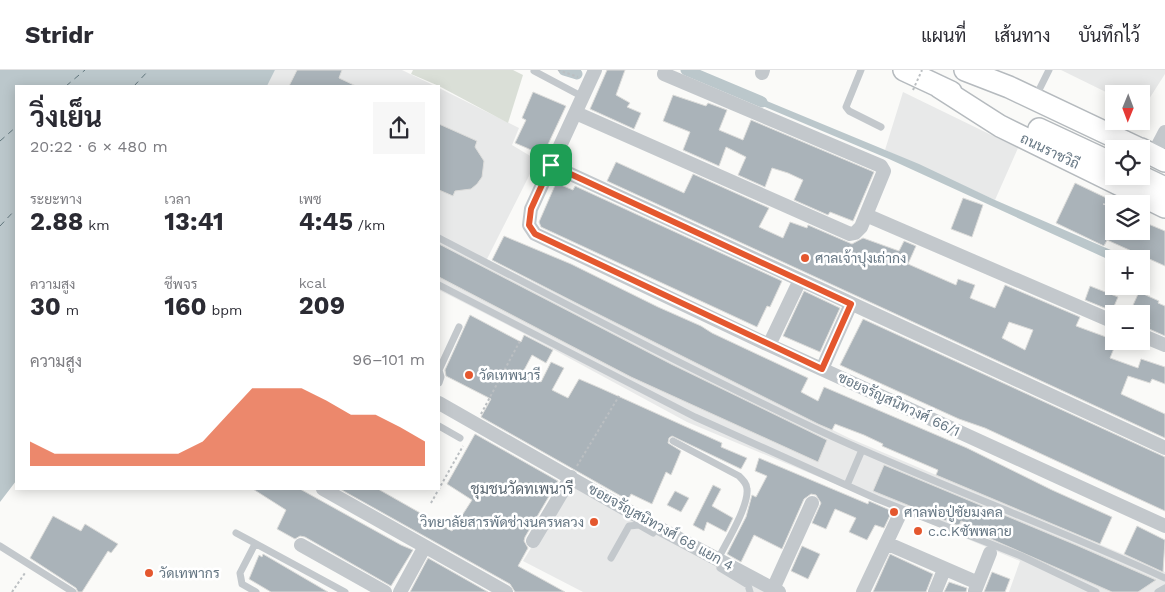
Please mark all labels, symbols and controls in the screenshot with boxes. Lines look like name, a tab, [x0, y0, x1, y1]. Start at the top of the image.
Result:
text: Stridr	[25, 21, 94, 49]
text: แผนที่	[921, 25, 966, 46]
text: เส้นทาง	[994, 25, 1050, 46]
text: บันทึกไว้	[1078, 25, 1140, 46]
north arrow	[1105, 85, 1150, 130]
map controls	[1105, 85, 1150, 350]
text: วิ่งเย็น	[30, 101, 102, 134]
button: share	[373, 102, 425, 154]
street label: ถนนราชวิถี	[1018, 129, 1082, 172]
text: 20:22 · 6 × 480 m	[30, 137, 168, 156]
button: locate	[1105, 140, 1150, 185]
pin	[530, 144, 572, 186]
icon: arrive	[537, 151, 565, 179]
text: ระยะทาง	[30, 191, 82, 207]
text: เวลา	[164, 191, 191, 207]
text: เพซ	[299, 191, 322, 207]
button: layers	[1105, 195, 1150, 240]
text: 2.88	[30, 207, 84, 236]
text: 13:41	[164, 207, 224, 236]
text: 4:45	[299, 207, 353, 236]
text: km	[84, 217, 110, 233]
text: /km	[353, 217, 385, 233]
place label: ศาลเจ้าปุงเถ่ากง	[815, 249, 906, 268]
button: +	[1105, 250, 1150, 295]
marker: ศาลเจ้าปุงเถ่ากง	[799, 252, 811, 264]
text: kcal	[299, 275, 326, 291]
text: ความสูง	[30, 276, 75, 292]
text: ชีพจร	[164, 276, 197, 292]
text: 209	[299, 291, 345, 320]
text: 30	[30, 292, 61, 321]
text: 160	[164, 292, 207, 321]
text: m	[61, 302, 79, 318]
text: bpm	[207, 302, 242, 318]
button: −	[1105, 305, 1150, 350]
text: 96–101 m	[352, 350, 425, 369]
text: ความสูง	[30, 352, 82, 371]
place label: วัดเทพนารี	[479, 366, 541, 383]
street label: ซอยจรัญสนิทวงศ์ 66/1	[835, 368, 963, 440]
marker: วัดเทพนารี	[463, 369, 475, 381]
district label: ชุมชนวัดทเพนารี	[471, 479, 573, 500]
street label: ซอยจรัญสนิทวงศ์ 68 แยก 4	[585, 480, 737, 574]
place label: ศาลพ่อปู่ชัยมงคล	[904, 504, 1003, 522]
marker: ศาลพ่อปู่ชัยมงคล	[888, 506, 900, 518]
place label: วิทยาลัยสารพัดช่างนครหลวง	[419, 514, 584, 530]
marker: วิทยาลัยสารพัดช่างนครหลวง	[588, 516, 600, 528]
place label: c.c.Kซัพพลาย	[928, 523, 1012, 539]
marker: c.c.Kซัพพลาย	[912, 525, 924, 537]
place label: วัดเทพากร	[159, 565, 220, 581]
marker: วัดเทพากร	[143, 567, 155, 579]

